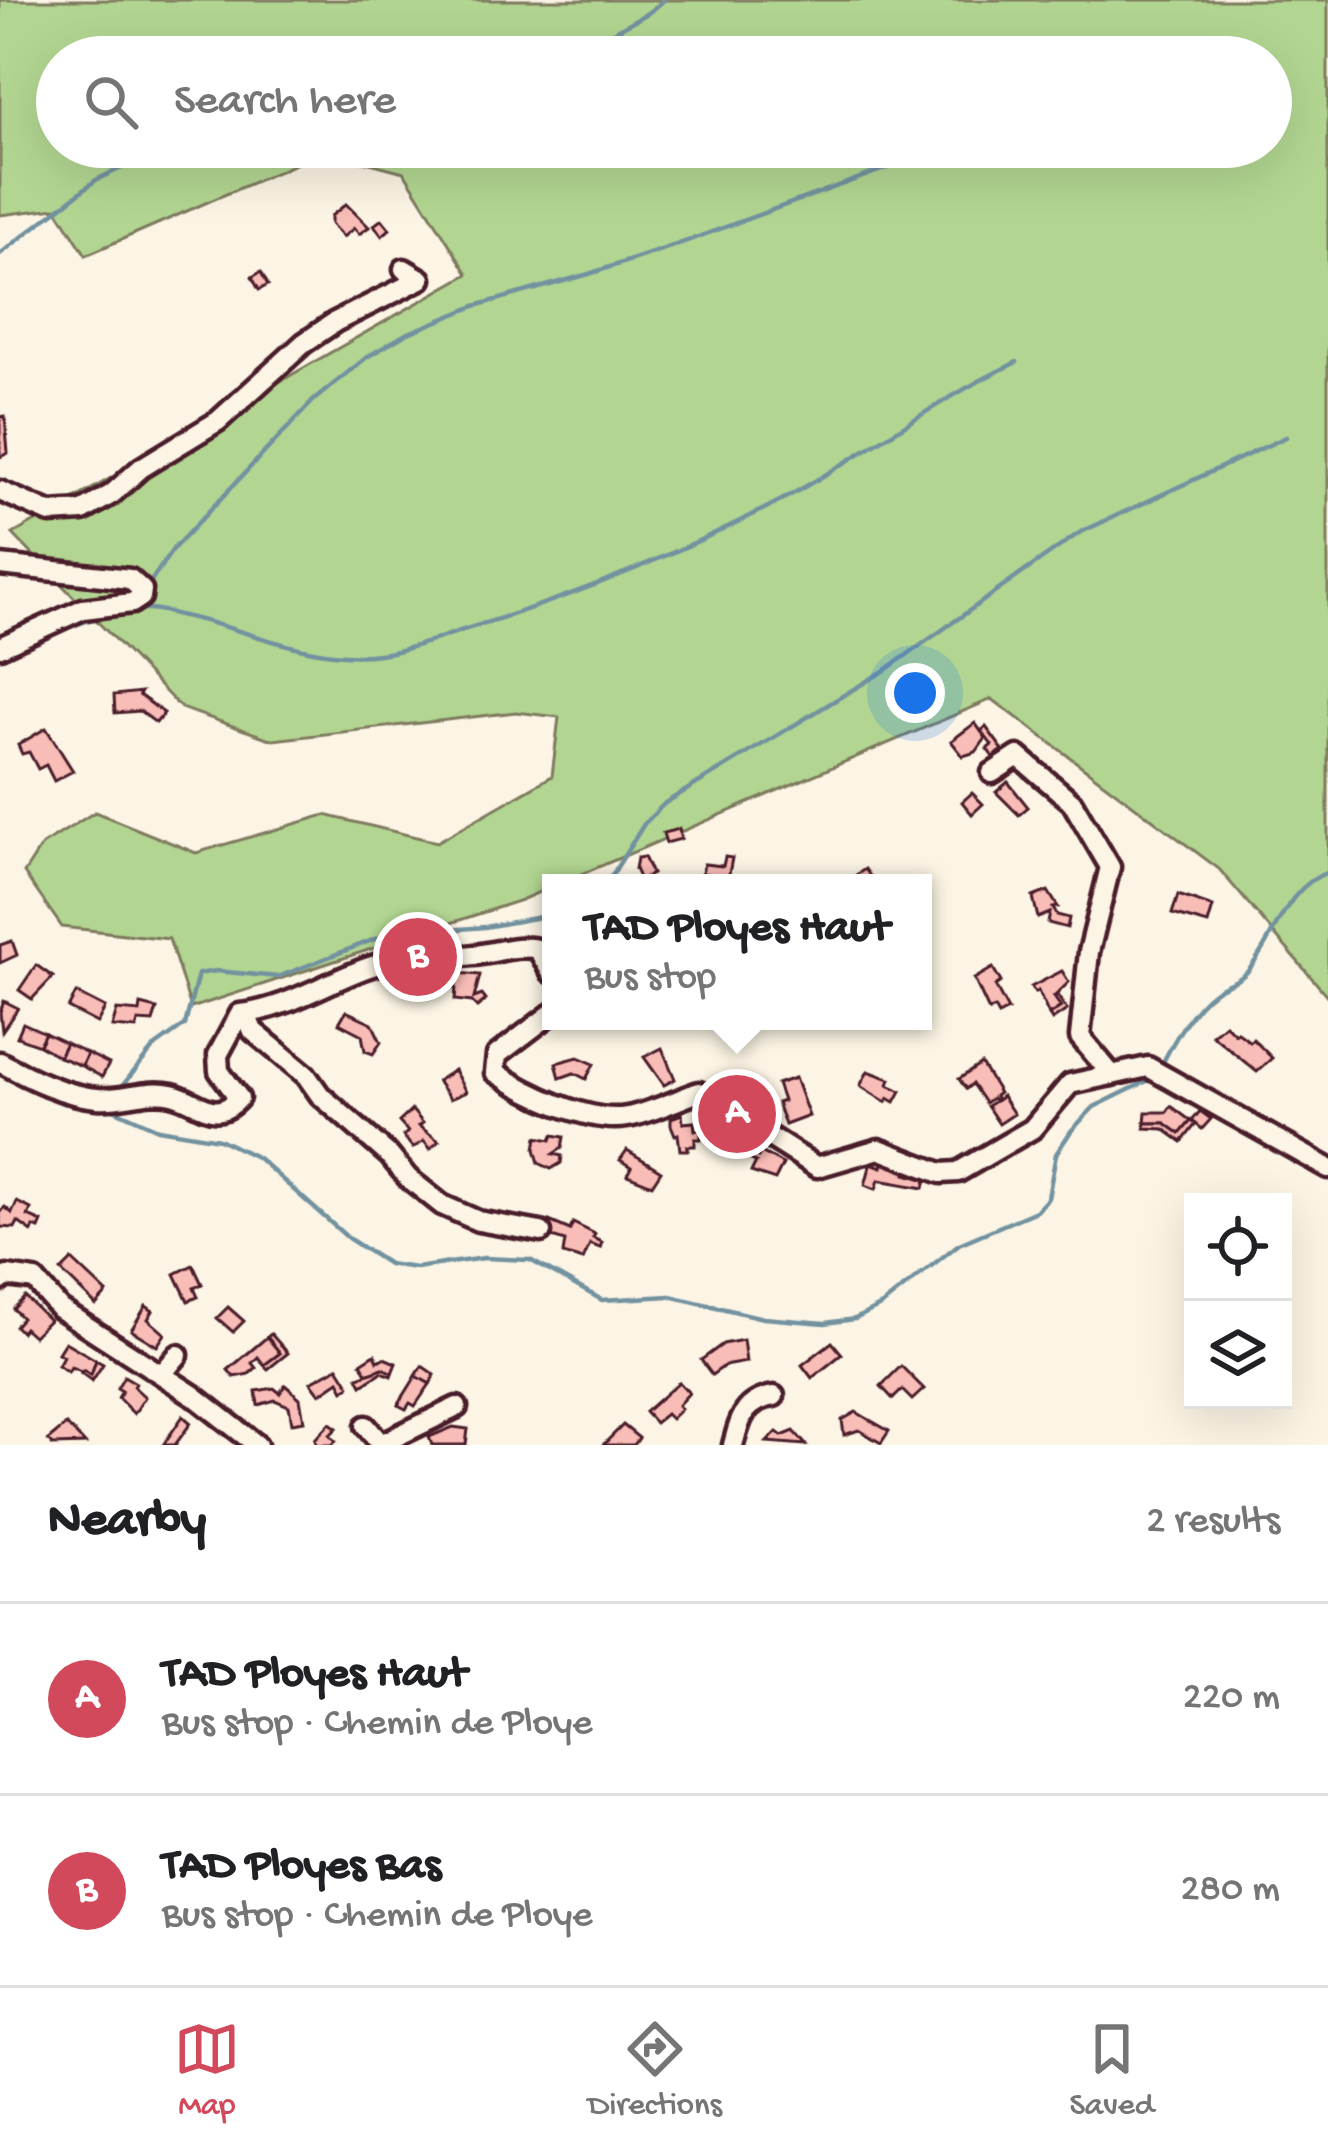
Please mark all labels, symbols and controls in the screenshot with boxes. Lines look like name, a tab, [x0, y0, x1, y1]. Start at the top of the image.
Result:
search box	[36, 36, 1292, 168]
icon: search	[78, 69, 144, 135]
text: Search here	[174, 76, 396, 129]
your location	[885, 663, 945, 723]
popup	[542, 874, 932, 1030]
text: TAD Ployes Haut	[585, 903, 889, 956]
pin: B	[379, 912, 457, 1002]
text: Bus stop	[585, 956, 716, 1002]
pin: A	[698, 1069, 776, 1159]
map controls	[1184, 1193, 1292, 1409]
button: locate	[1184, 1193, 1292, 1301]
button: layers	[1184, 1301, 1292, 1409]
text: Nearby	[48, 1493, 206, 1553]
text: 2 results	[1146, 1500, 1280, 1546]
text: TAD Ployes Haut	[162, 1649, 467, 1702]
text: A	[75, 1676, 99, 1722]
text: 220 m	[1183, 1676, 1280, 1722]
text: Bus stop · Chemin de Ploye	[162, 1702, 592, 1748]
text: TAD Ployes Bas	[162, 1841, 441, 1894]
text: B	[77, 1868, 97, 1914]
text: 280 m	[1180, 1868, 1280, 1914]
text: Bus stop · Chemin de Ploye	[162, 1894, 592, 1940]
tab: Map	[174, 2016, 240, 2126]
tab: Directions	[588, 2016, 722, 2126]
tab: Saved	[1070, 2016, 1154, 2126]

